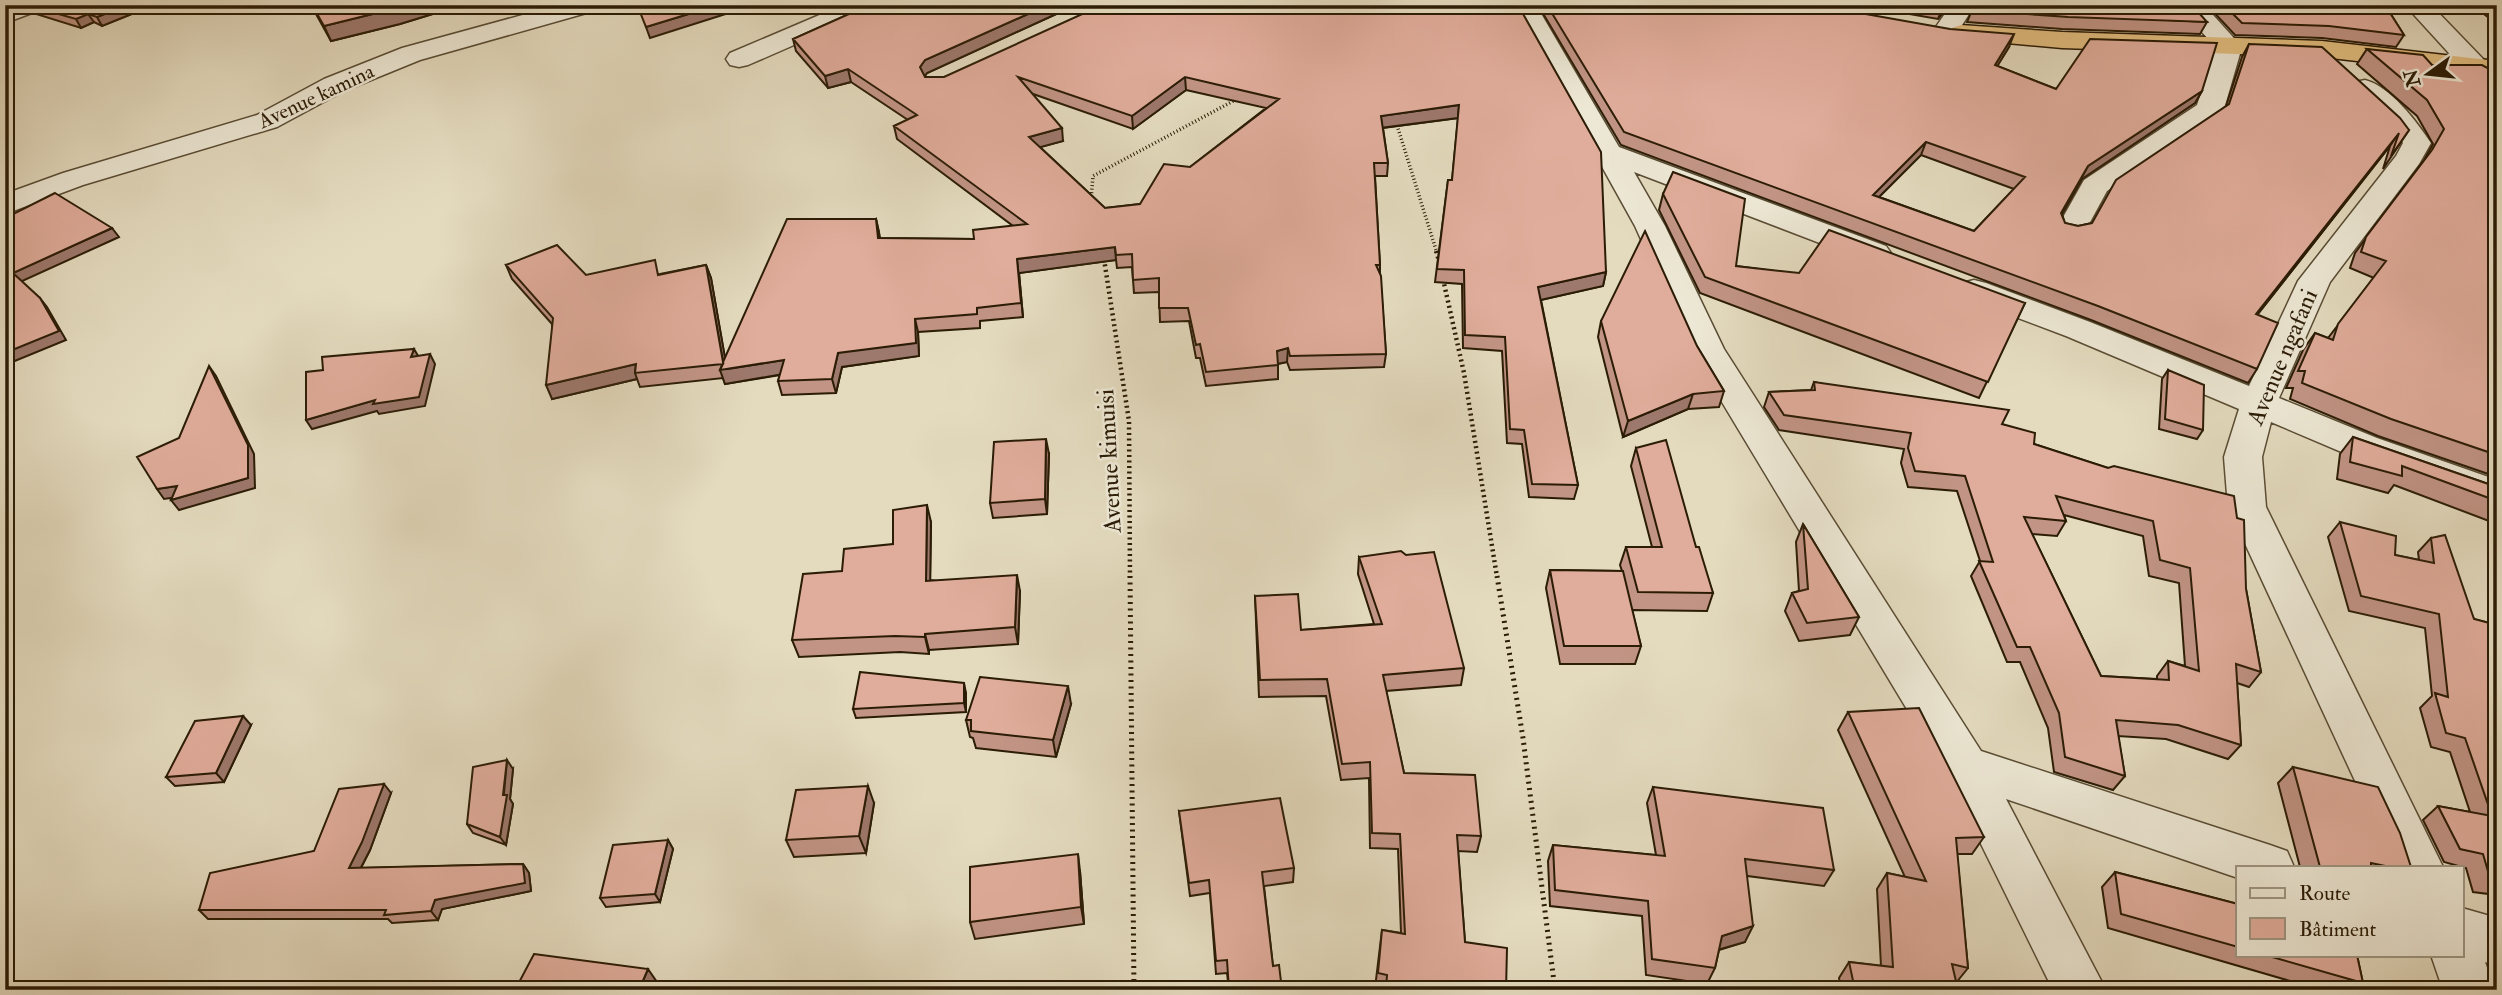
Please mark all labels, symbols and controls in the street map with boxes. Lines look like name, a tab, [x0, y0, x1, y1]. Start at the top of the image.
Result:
north arrow	[2394, 38, 2464, 108]
street label: Avenue kamina	[253, 58, 379, 136]
text: N	[2398, 66, 2427, 90]
street label: Avenue ngafani	[2239, 284, 2325, 431]
street label: Avenue kimuisi	[1090, 388, 1129, 535]
legend	[2236, 866, 2464, 956]
text: Route	[2299, 880, 2351, 907]
text: Bâtiment	[2299, 916, 2376, 943]

